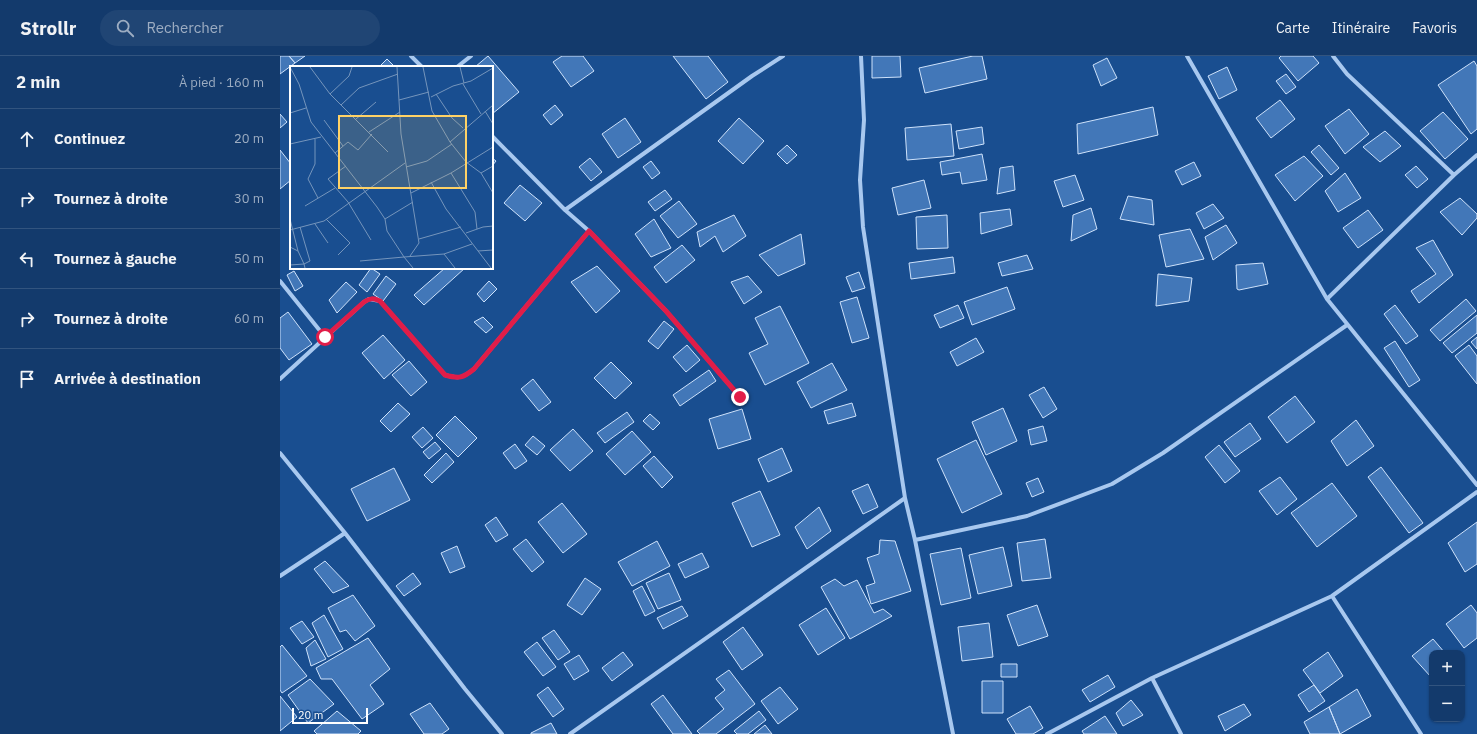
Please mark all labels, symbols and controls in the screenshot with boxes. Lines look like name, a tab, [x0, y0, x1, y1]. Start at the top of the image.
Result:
search box	[100, 10, 380, 46]
text: Strollr	[20, 16, 76, 40]
icon: search	[114, 17, 136, 39]
text: Rechercher	[146, 18, 224, 37]
text: Carte	[1276, 19, 1310, 37]
text: Itinéraire	[1332, 19, 1390, 37]
text: Favoris	[1412, 19, 1457, 37]
inset map	[290, 66, 493, 269]
text: 2 min	[16, 71, 60, 93]
text: À pied · 160 m	[179, 74, 264, 91]
icon: ahead	[16, 128, 38, 150]
text: Continuez	[54, 129, 125, 148]
text: 20 m	[234, 130, 264, 147]
icon: right	[16, 188, 38, 210]
text: Tournez à droite	[54, 189, 168, 208]
text: 30 m	[234, 190, 264, 207]
icon: left	[16, 248, 38, 270]
text: Tournez à gauche	[54, 249, 177, 268]
text: 50 m	[234, 250, 264, 267]
icon: right	[16, 308, 38, 330]
text: Tournez à droite	[54, 309, 168, 328]
text: 60 m	[234, 310, 264, 327]
route start	[316, 328, 334, 346]
icon: arrive	[16, 368, 38, 390]
text: Arrivée à destination	[54, 369, 201, 388]
route end	[731, 388, 749, 406]
map controls	[1429, 650, 1465, 722]
button: +	[1429, 650, 1465, 686]
button: −	[1429, 686, 1465, 722]
scale bar	[292, 706, 368, 725]
text: 20 m	[298, 708, 323, 722]

